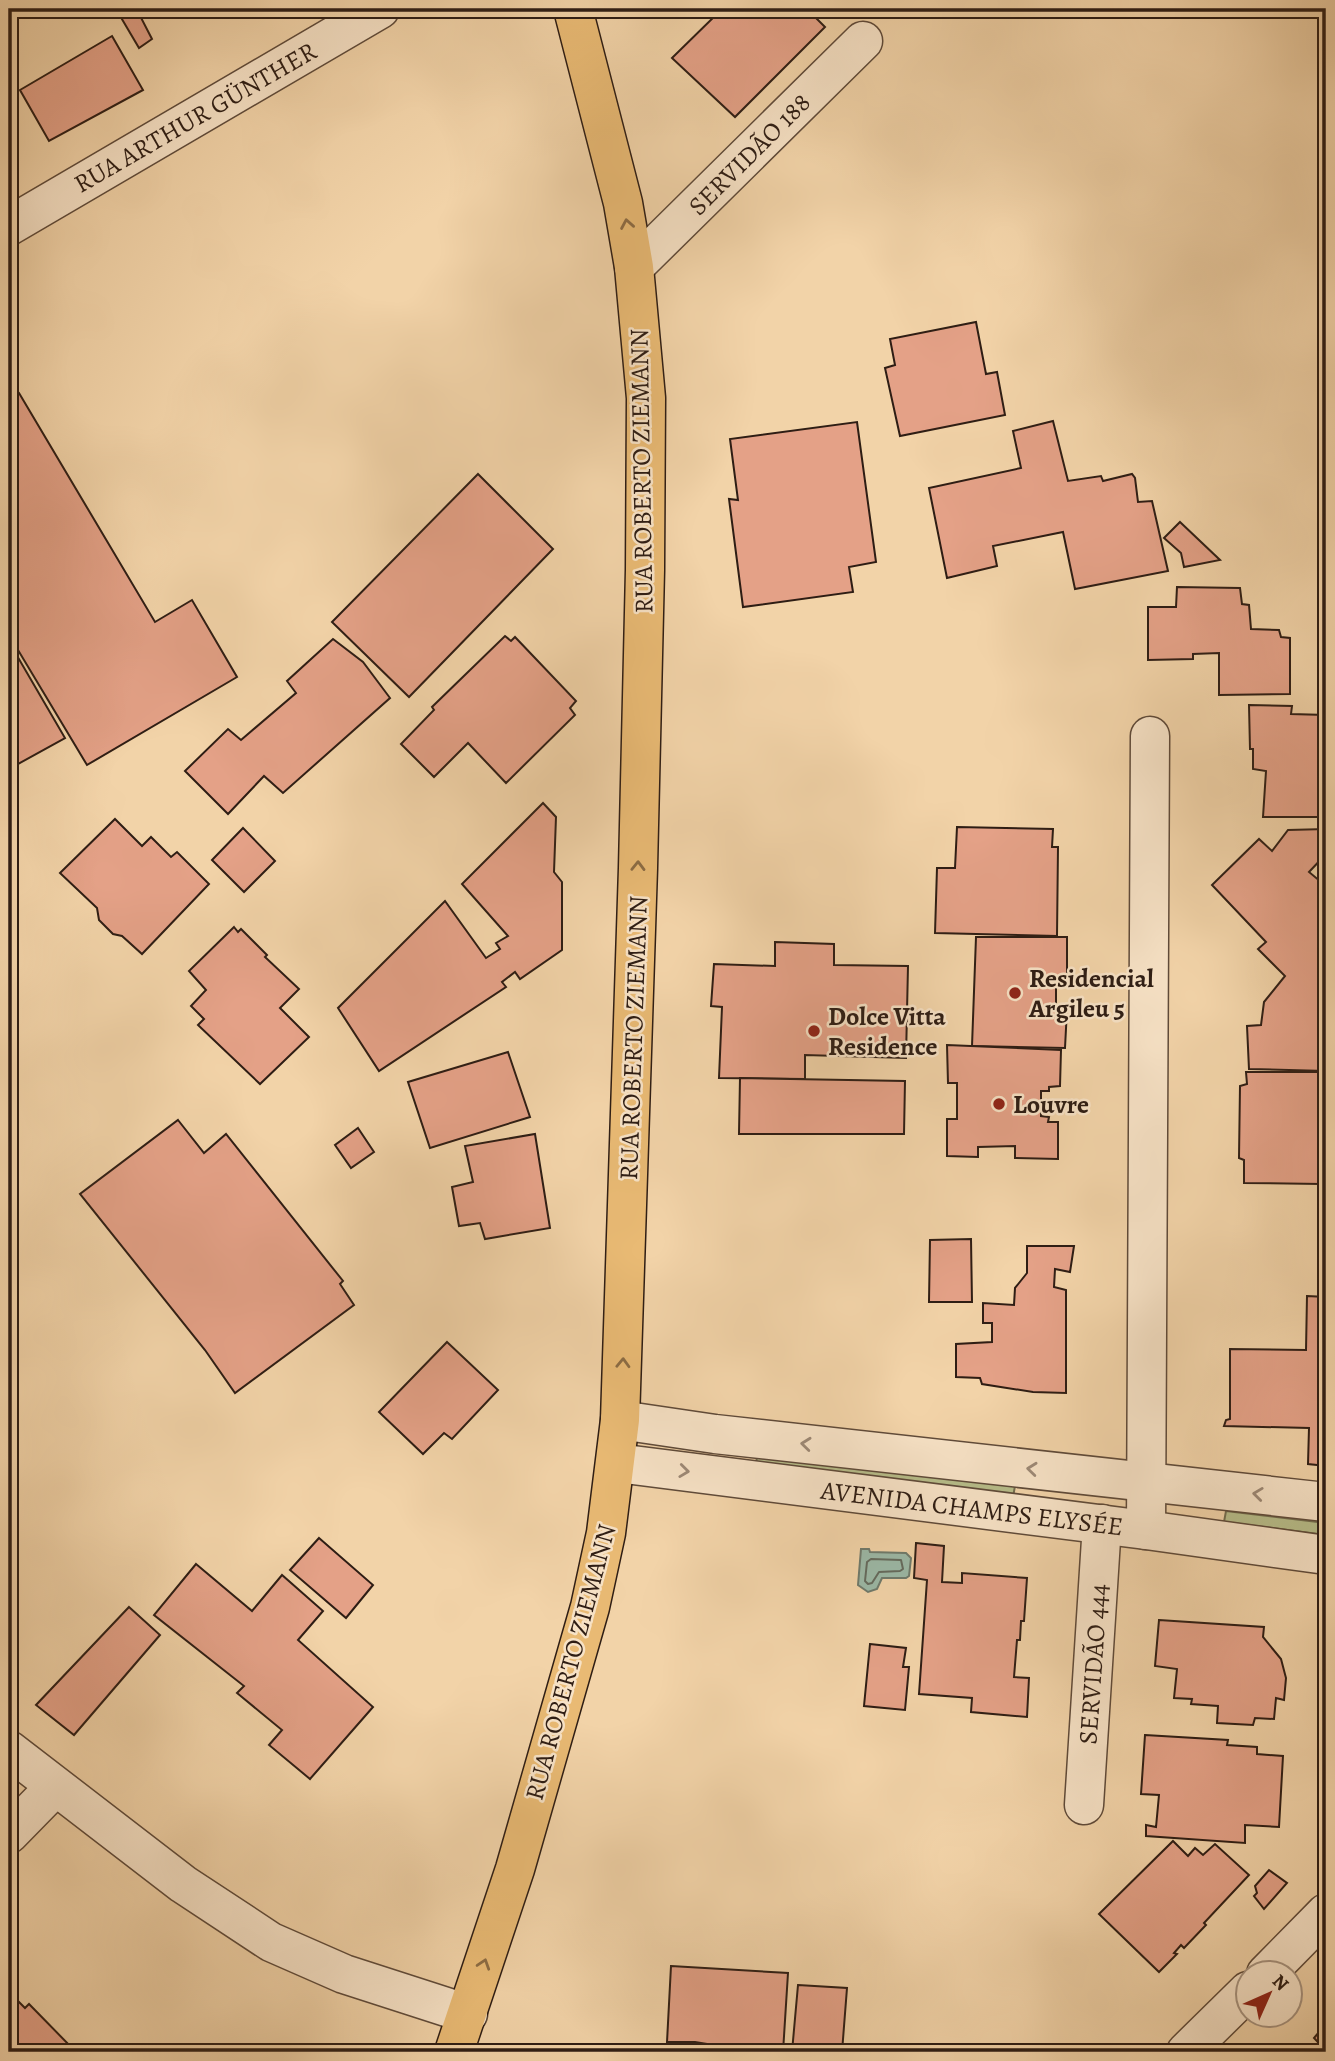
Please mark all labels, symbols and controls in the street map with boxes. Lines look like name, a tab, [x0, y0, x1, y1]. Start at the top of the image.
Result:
street label: RUA ARTHUR GÜNTHER	[67, 33, 323, 201]
street label: SERVIDÃO 188	[681, 86, 818, 223]
one-way arrow	[620, 218, 635, 230]
street label: RUA ROBERTO ZIEMANN	[622, 328, 661, 614]
one-way arrow	[630, 861, 646, 871]
street label: RUA ROBERTO ZIEMANN	[611, 895, 656, 1181]
place label: Residencial Argileu 5	[1028, 961, 1154, 1026]
marker: Residencial Argileu 5	[1007, 985, 1023, 1001]
place label: Dolce Vitta Residence	[828, 999, 946, 1064]
marker: Dolce Vitta Residence	[806, 1023, 822, 1039]
place label: Louvre	[1013, 1087, 1089, 1122]
marker: Louvre	[991, 1096, 1007, 1112]
one-way arrow	[615, 1357, 630, 1368]
one-way arrow	[800, 1437, 812, 1452]
one-way arrow	[1027, 1461, 1038, 1476]
one-way arrow	[678, 1464, 690, 1479]
street label: AVENIDA CHAMPS ELYSÉE	[818, 1472, 1125, 1544]
one-way arrow	[1253, 1487, 1264, 1502]
street label: RUA ROBERTO ZIEMANN	[517, 1520, 624, 1804]
street label: SERVIDÃO 444	[1070, 1582, 1117, 1746]
one-way arrow	[476, 1959, 490, 1971]
north arrow	[1234, 1960, 1304, 2030]
text: N	[1266, 1969, 1295, 1997]

